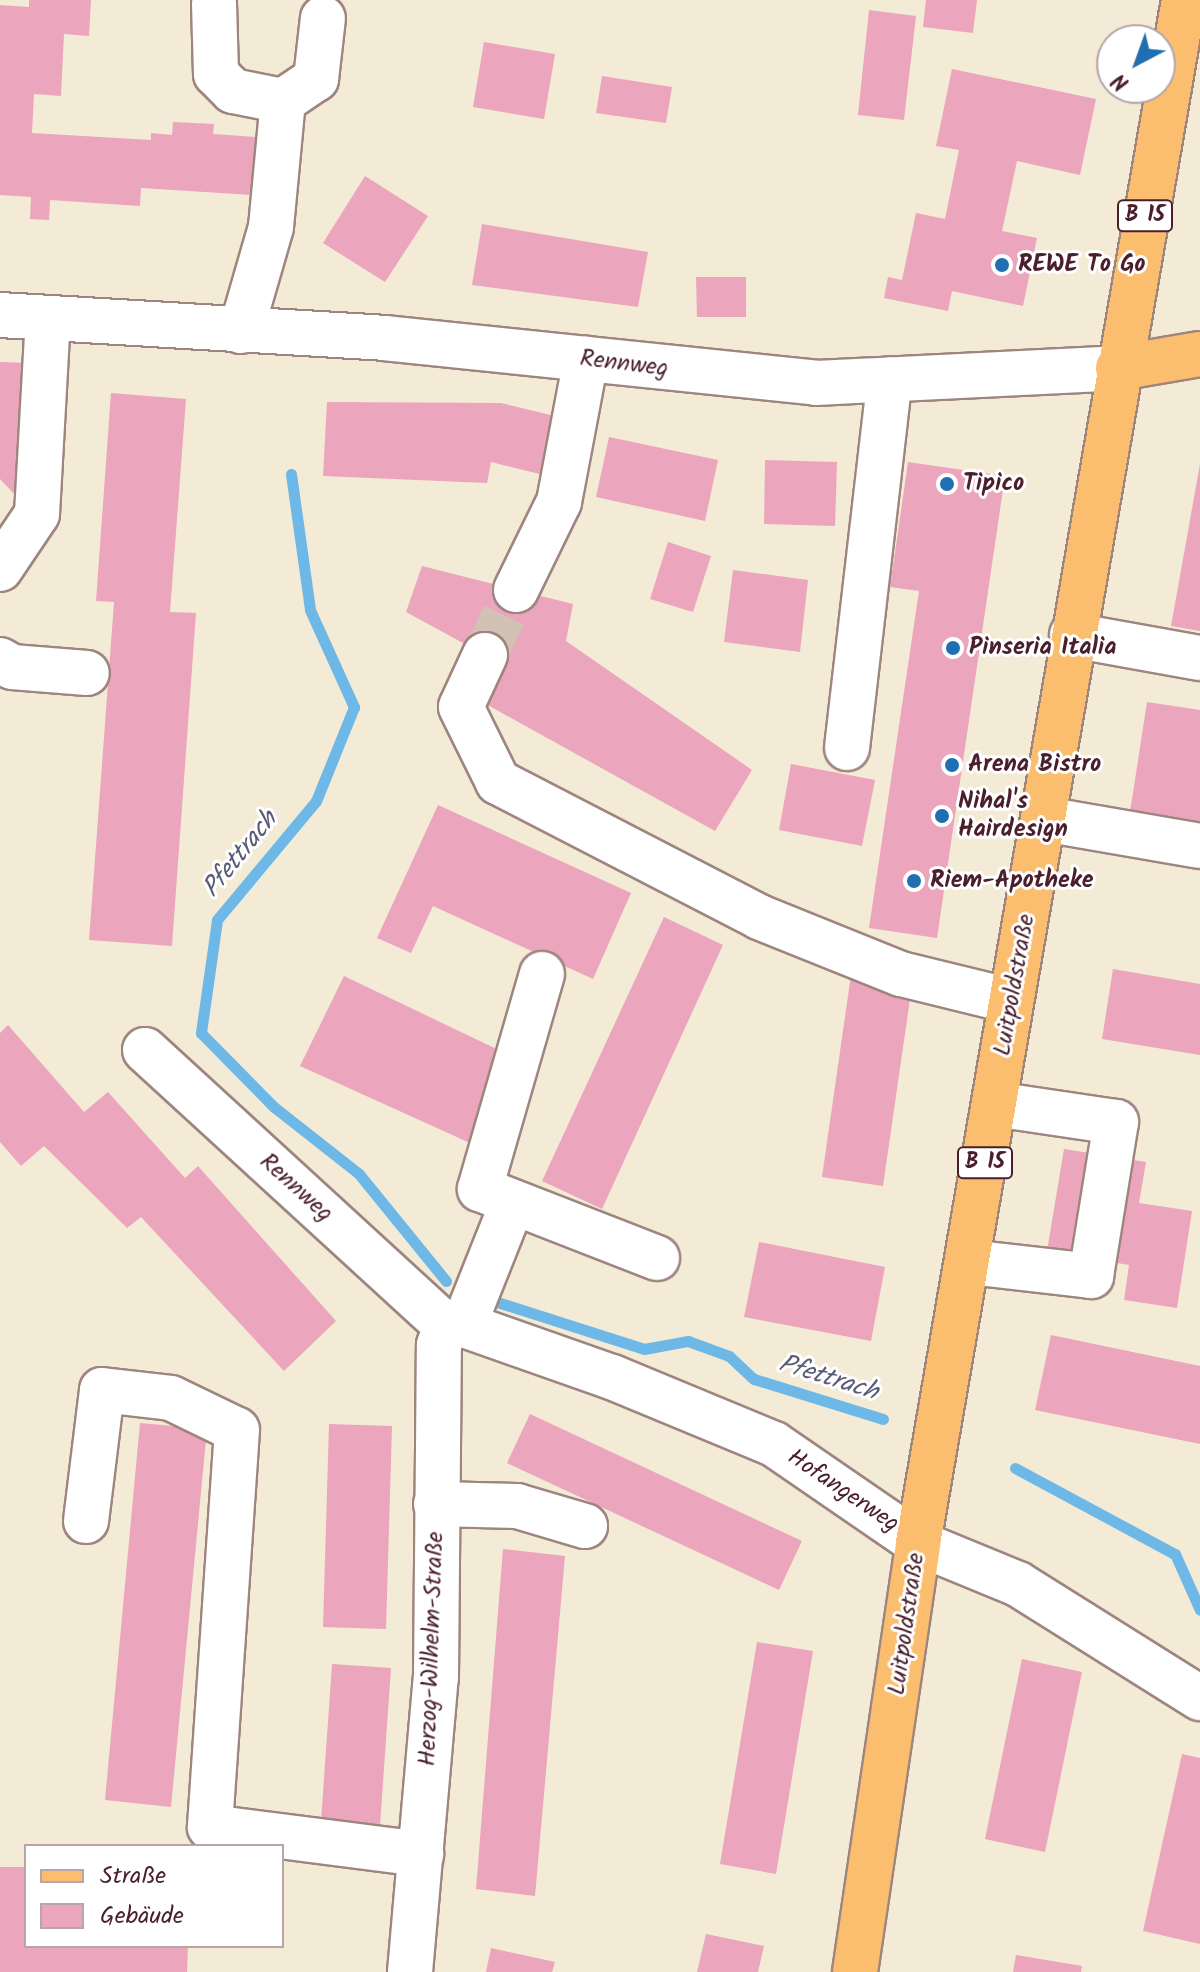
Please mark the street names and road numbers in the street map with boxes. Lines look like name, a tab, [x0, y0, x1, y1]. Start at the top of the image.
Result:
road number: B 15	[1117, 198, 1173, 234]
street label: Rennweg	[578, 344, 670, 384]
street label: Luitpoldstraße	[988, 912, 1042, 1058]
road number: B 15	[957, 1145, 1013, 1181]
street label: Rennweg	[253, 1148, 339, 1228]
street label: Hofangerweg	[782, 1443, 904, 1539]
street label: Herzog-Wilhelm-Straße	[414, 1531, 450, 1767]
street label: Luitpoldstraße	[883, 1551, 931, 1697]

